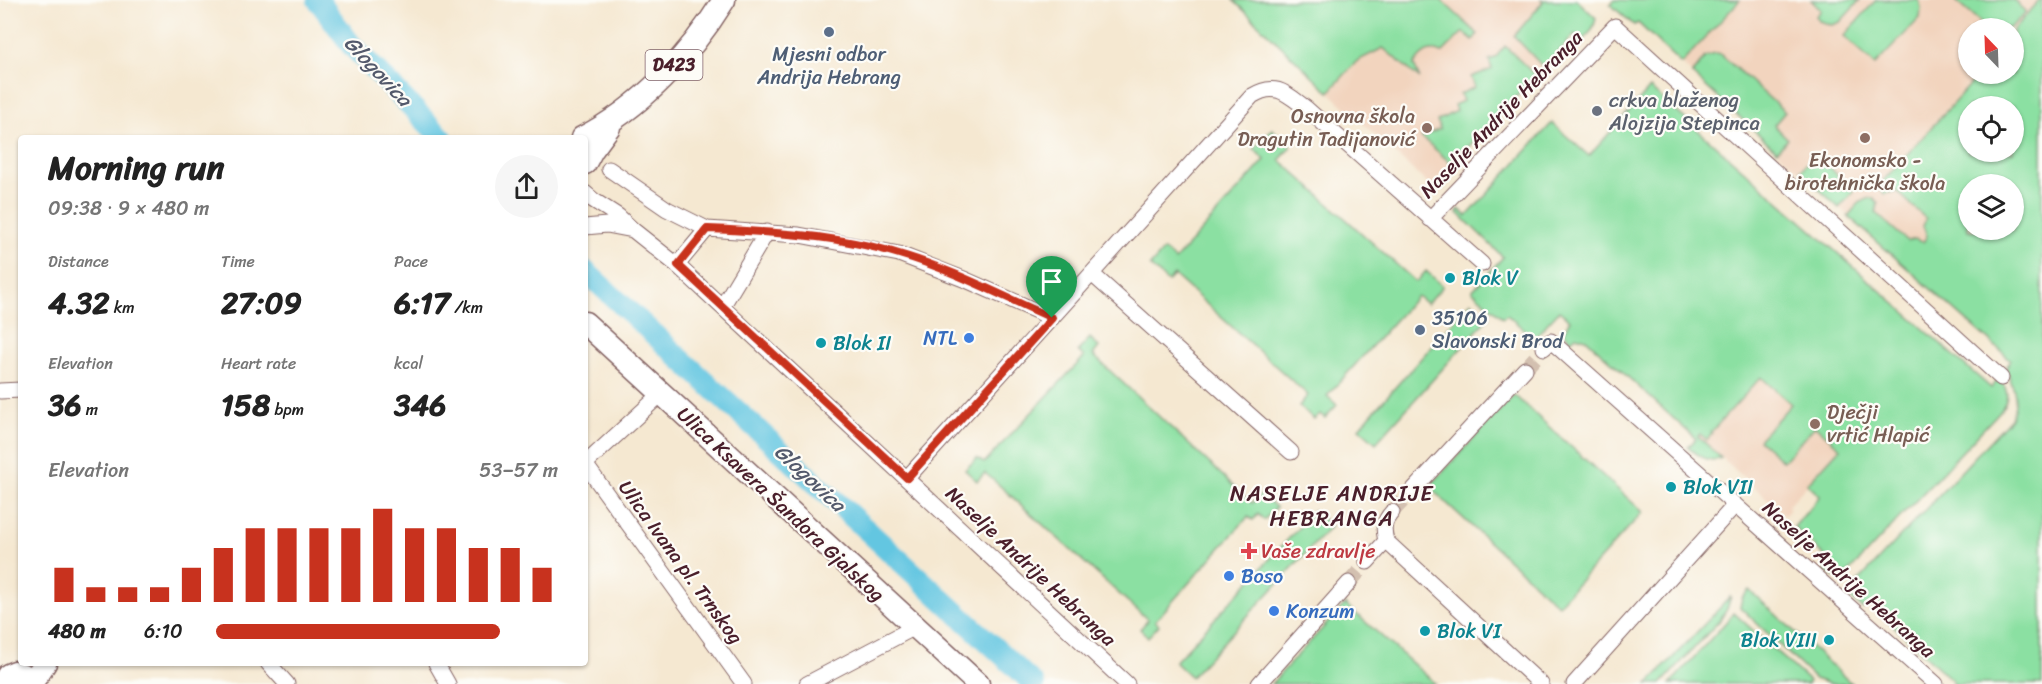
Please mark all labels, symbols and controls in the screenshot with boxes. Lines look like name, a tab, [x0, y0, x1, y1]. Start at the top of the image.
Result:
north arrow	[1958, 18, 2024, 84]
map controls	[1958, 18, 2024, 240]
street label: Naselje Andrije Hebranga	[1411, 21, 1592, 207]
marker: Mjesni odbor Andrija Hebrang	[822, 25, 836, 39]
water label: Glogovica	[334, 26, 423, 117]
place label: Mjesni odbor Andrija Hebrang	[756, 37, 901, 95]
road number: D423	[646, 50, 702, 80]
place label: crkva blaženog Alojzija Stepinca	[1608, 83, 1760, 141]
button: locate	[1958, 96, 2024, 162]
place label: Osnovna škola Dragutin Tadijanović	[1237, 99, 1417, 157]
marker: crkva blaženog Alojzija Stepinca	[1590, 104, 1604, 118]
marker: Osnovna škola Dragutin Tadijanović	[1420, 121, 1434, 135]
marker: Ekonomsko - birotehnička škola	[1858, 131, 1872, 145]
text: Morning run	[48, 139, 224, 197]
place label: Ekonomsko - birotehnička škola	[1785, 143, 1945, 201]
button: share	[495, 155, 558, 218]
button: layers	[1958, 174, 2024, 240]
text: 09:38 · 9 × 480 m	[48, 191, 209, 226]
text: Distance	[48, 247, 109, 276]
text: Time	[221, 247, 255, 276]
text: Pace	[394, 247, 428, 276]
pin	[1026, 256, 1077, 318]
place label: Blok V	[1462, 261, 1519, 296]
icon: arrive	[1035, 265, 1068, 298]
marker: Blok V	[1443, 271, 1457, 285]
text: 4.32	[48, 276, 110, 330]
text: 27:09	[221, 276, 302, 330]
text: 6:17	[394, 276, 450, 330]
text: km	[110, 293, 135, 322]
text: /km	[450, 293, 483, 322]
place label: 35106 Slavonski Brod	[1432, 301, 1564, 359]
place label: NTL	[923, 321, 958, 356]
marker: 35106 Slavonski Brod	[1413, 323, 1427, 337]
place label: Blok II	[833, 326, 891, 361]
marker: NTL	[962, 331, 976, 345]
marker: Blok II	[814, 336, 828, 350]
text: Elevation	[48, 349, 113, 378]
text: Heart rate	[221, 349, 296, 378]
text: kcal	[394, 349, 423, 378]
text: 36	[48, 378, 82, 432]
text: 158	[221, 378, 270, 432]
text: 346	[394, 378, 446, 432]
text: m	[82, 395, 98, 424]
text: bpm	[270, 395, 304, 424]
place label: Dječji vrtić Hlapić	[1827, 395, 1931, 453]
street label: Ulica Ksavera Šandora Gjalskog	[668, 398, 893, 611]
marker: Dječji vrtić Hlapić	[1808, 417, 1822, 431]
water label: Glogovica	[765, 434, 856, 523]
text: Elevation	[48, 453, 129, 488]
text: 53–57 m	[479, 453, 558, 488]
place label: Blok VII	[1683, 470, 1753, 505]
street label: Ulica Ivana pl. Trnskog	[609, 473, 752, 652]
district label: NASELJE ANDRIJE HEBRANGA	[1230, 474, 1434, 538]
street label: Naselje Andrije Hebranga	[937, 477, 1125, 656]
marker: Blok VII	[1664, 480, 1678, 494]
street label: Naselje Andrije Hebranga	[1754, 492, 1944, 668]
place label: Vaše zdravlje	[1261, 534, 1376, 569]
marker: Vaše zdravlje	[1242, 544, 1256, 558]
place label: Boso	[1241, 559, 1283, 594]
marker: Boso	[1222, 569, 1236, 583]
place label: Konzum	[1286, 594, 1355, 629]
marker: Konzum	[1267, 604, 1281, 618]
text: 480 m	[48, 614, 106, 649]
text: 6:10	[144, 614, 183, 649]
place label: Blok VI	[1437, 614, 1502, 649]
place label: Blok VIII	[1741, 623, 1817, 658]
marker: Blok VI	[1418, 624, 1432, 638]
marker: Blok VIII	[1822, 633, 1836, 647]

